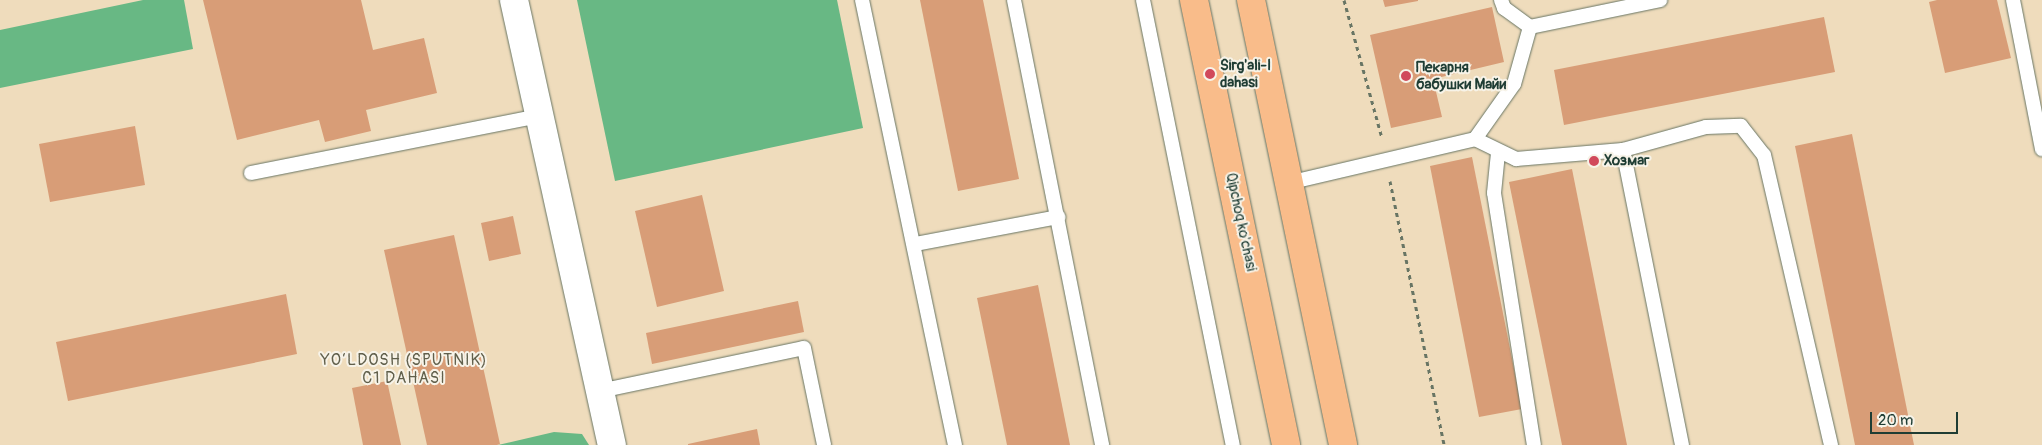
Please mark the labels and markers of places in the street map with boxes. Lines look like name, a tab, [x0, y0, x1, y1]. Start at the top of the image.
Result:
place label: Sirg'ali-I dahasi	[1220, 56, 1271, 91]
place label: Пекарня бабушки Майи	[1416, 58, 1506, 93]
marker: Sirg'ali-I dahasi	[1204, 68, 1216, 80]
marker: Пекарня бабушки Майи	[1400, 70, 1412, 82]
place label: Хозмаг	[1604, 152, 1649, 170]
marker: Хозмаг	[1588, 155, 1600, 167]

